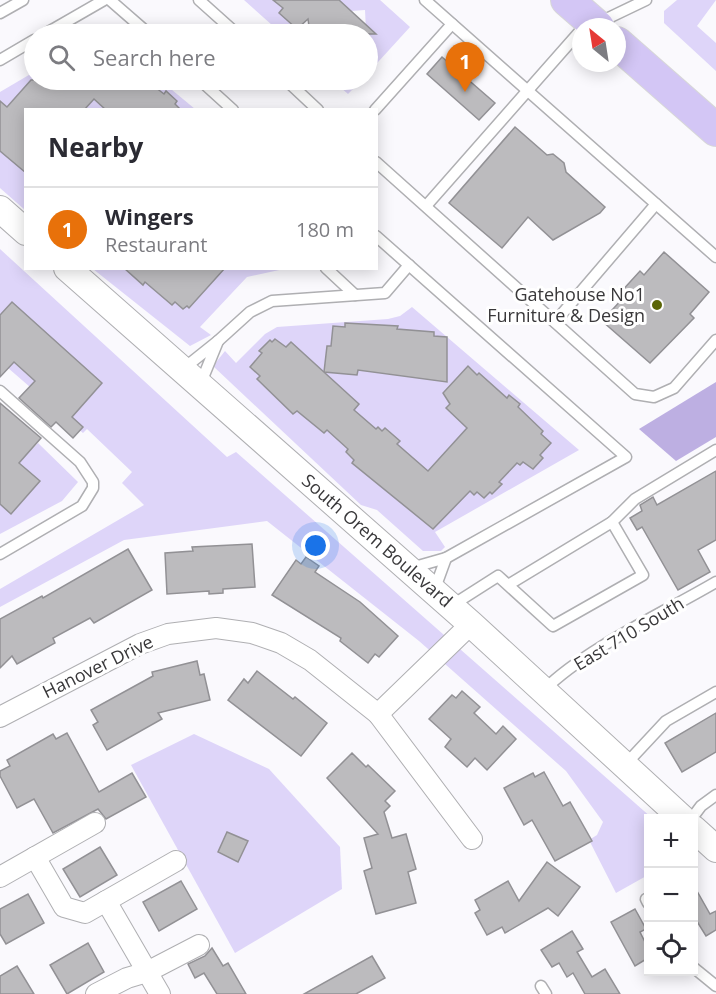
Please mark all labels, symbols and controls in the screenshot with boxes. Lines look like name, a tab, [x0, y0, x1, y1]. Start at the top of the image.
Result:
north arrow	[572, 18, 626, 72]
search box	[24, 24, 378, 90]
icon: search	[45, 41, 78, 74]
text: Search here	[93, 42, 216, 72]
pin: 1	[446, 42, 484, 92]
text: Nearby	[48, 129, 143, 165]
text: Wingers	[105, 201, 194, 231]
text: 1	[62, 216, 73, 243]
text: 180 m	[296, 216, 354, 243]
text: Restaurant	[105, 231, 207, 258]
place label: Gatehouse No1 Furniture & Design	[487, 282, 645, 327]
marker: Gatehouse No1 Furniture & Design	[650, 298, 664, 312]
street label: South Orem Boulevard	[297, 468, 458, 612]
your location	[301, 531, 330, 560]
street label: East 710 South	[569, 591, 688, 675]
street label: Hanover Drive	[38, 629, 157, 703]
map controls	[644, 814, 698, 976]
button: +	[644, 814, 698, 868]
button: −	[644, 868, 698, 922]
button: locate	[644, 922, 698, 976]

